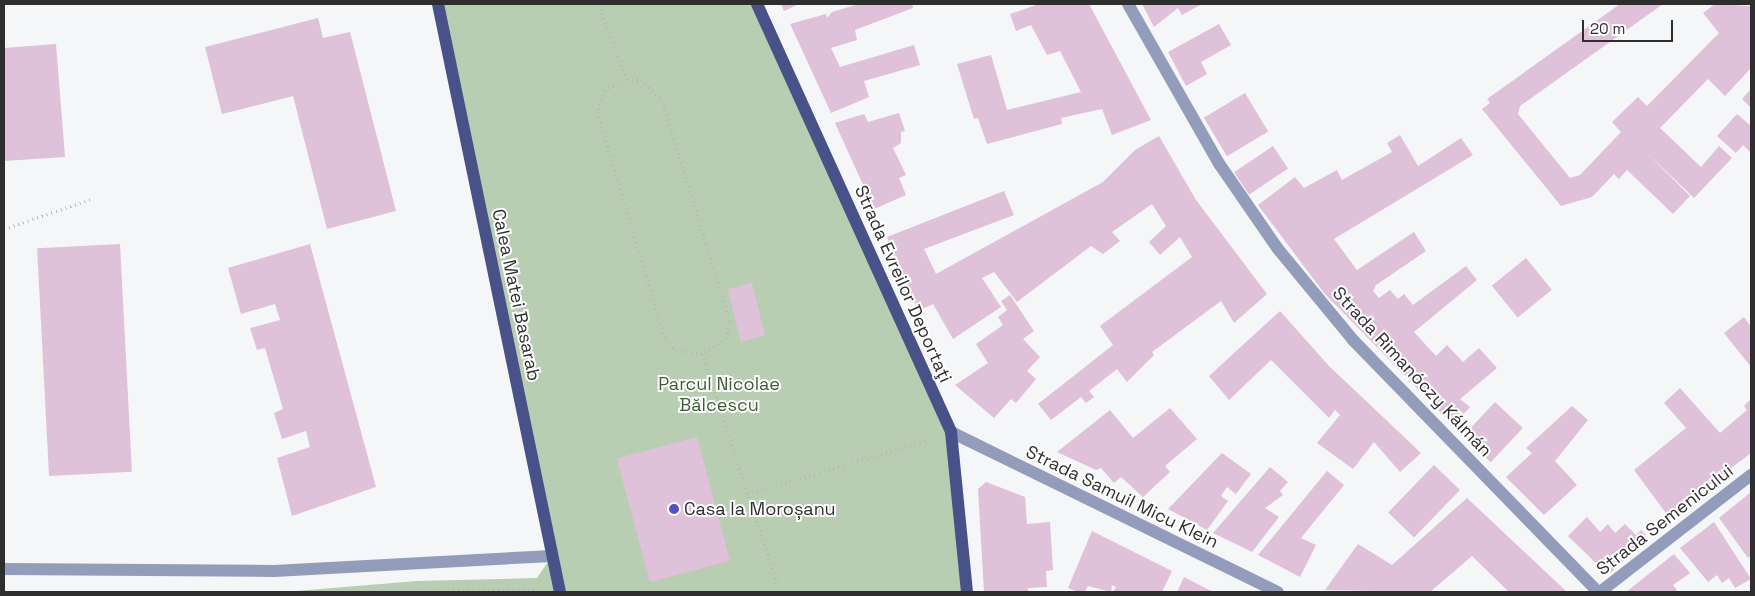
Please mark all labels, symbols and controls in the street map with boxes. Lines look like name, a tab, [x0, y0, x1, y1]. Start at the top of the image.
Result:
scale bar	[1585, 10, 1676, 42]
text: 20 m	[1590, 19, 1625, 38]
street label: Strada Evreilor Deportaţi	[850, 182, 956, 386]
street label: Calea Matei Basarab	[487, 207, 545, 383]
street label: Strada Rimanóczy Kálmán	[1328, 283, 1496, 461]
park label: Parcul Nicolae Bălcescu	[658, 374, 780, 416]
street label: Strada Samuil Micu Klein	[1022, 441, 1222, 553]
street label: Strada Semenicului	[1592, 460, 1738, 580]
place label: Casa la Moroșanu	[684, 498, 836, 520]
marker: Casa la Moroșanu	[668, 503, 680, 515]

